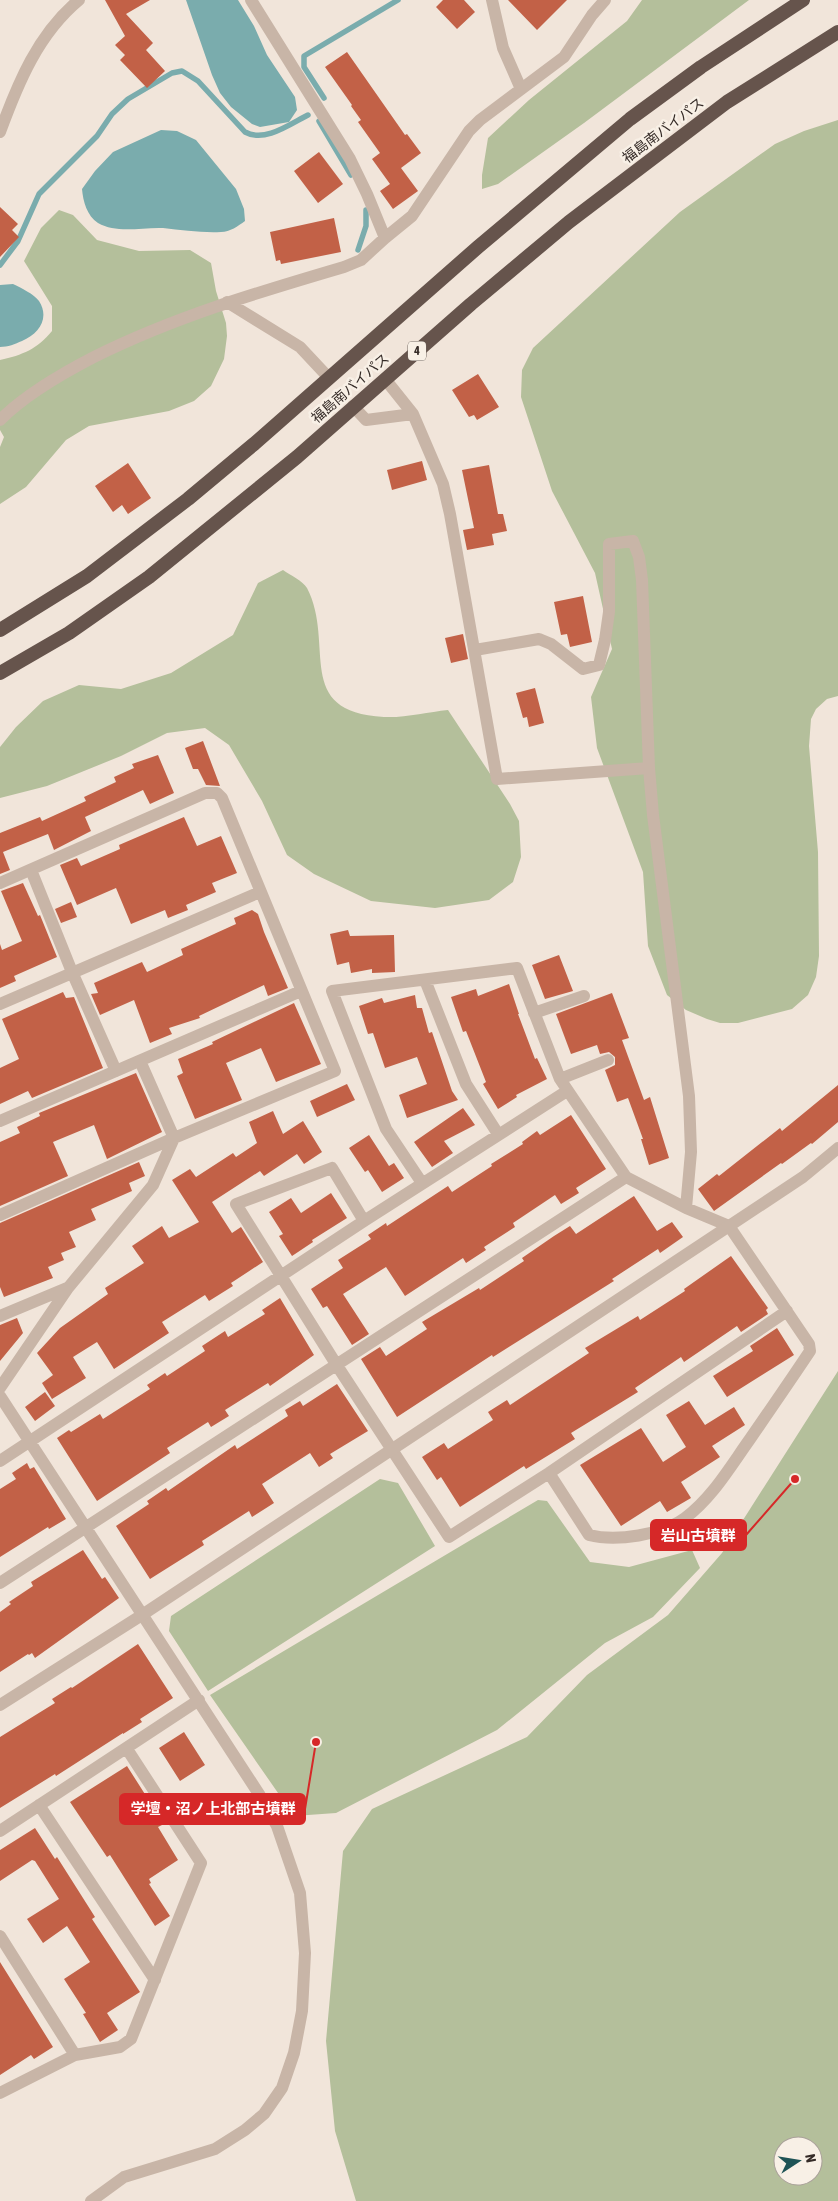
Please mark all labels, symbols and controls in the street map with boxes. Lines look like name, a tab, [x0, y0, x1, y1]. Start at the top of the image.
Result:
street label: 福島南バイパス	[619, 94, 707, 166]
road number: 4	[408, 342, 426, 361]
street label: 福島南バイパス	[308, 350, 392, 426]
callout: 岩山古墳群	[651, 1520, 746, 1550]
text: 岩山古墳群	[660, 1527, 736, 1544]
callout: 学壇・沼ノ上北部古墳群	[120, 1794, 305, 1824]
text: 学壇・沼ノ上北部古墳群	[130, 1800, 296, 1817]
north arrow	[773, 2136, 823, 2186]
text: N	[802, 2153, 819, 2164]

